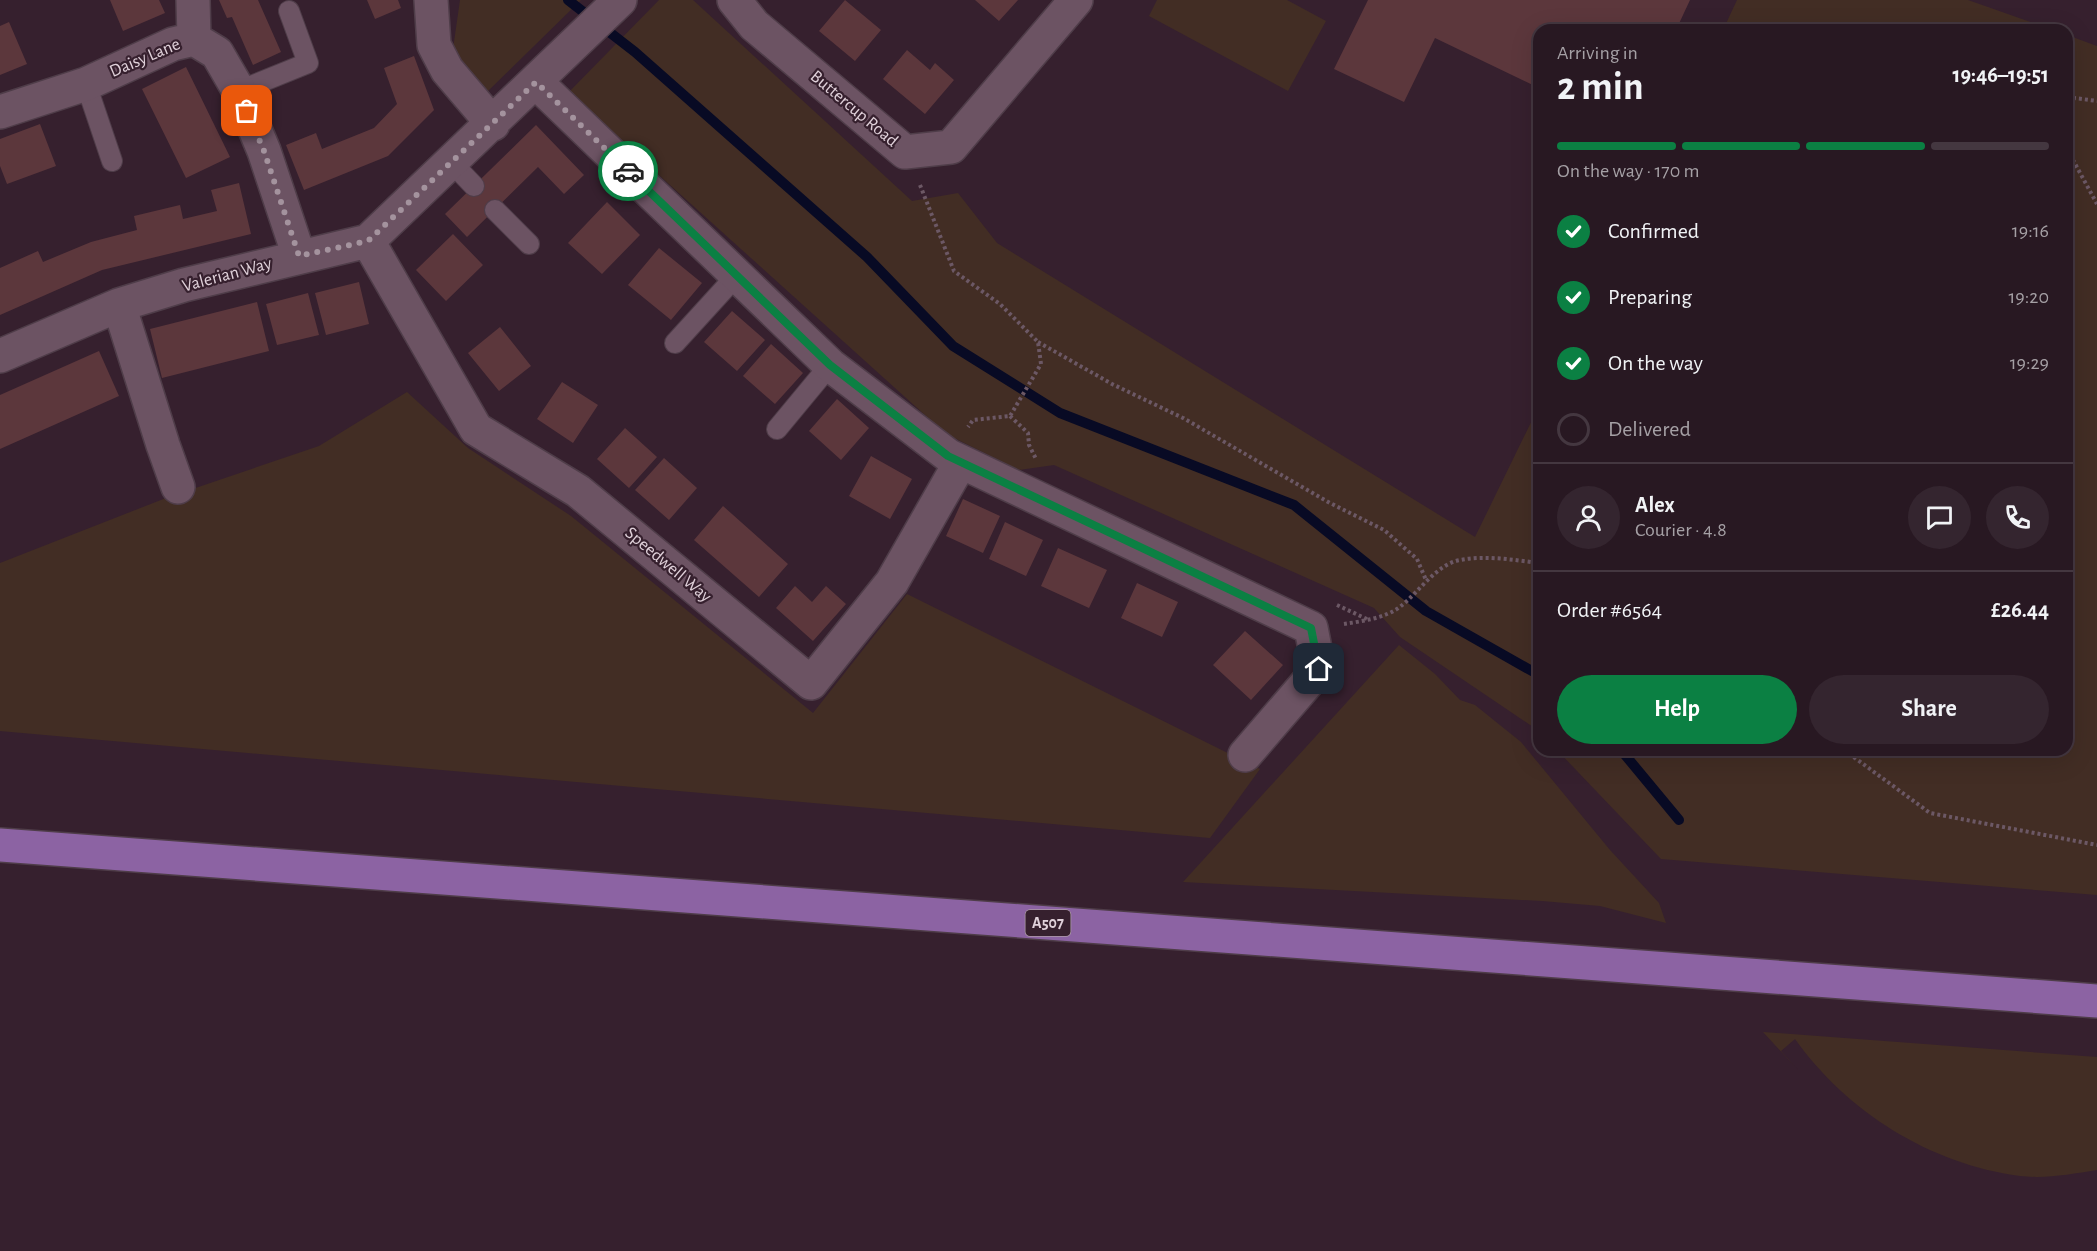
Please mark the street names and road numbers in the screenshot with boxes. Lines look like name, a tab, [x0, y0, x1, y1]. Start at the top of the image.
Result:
street label: Daisy Lane	[107, 35, 183, 81]
street label: Buttercup Road	[807, 67, 901, 151]
street label: Valerian Way	[180, 254, 274, 296]
street label: Speedwell Way	[621, 524, 715, 606]
road number: A507	[1026, 910, 1070, 936]

